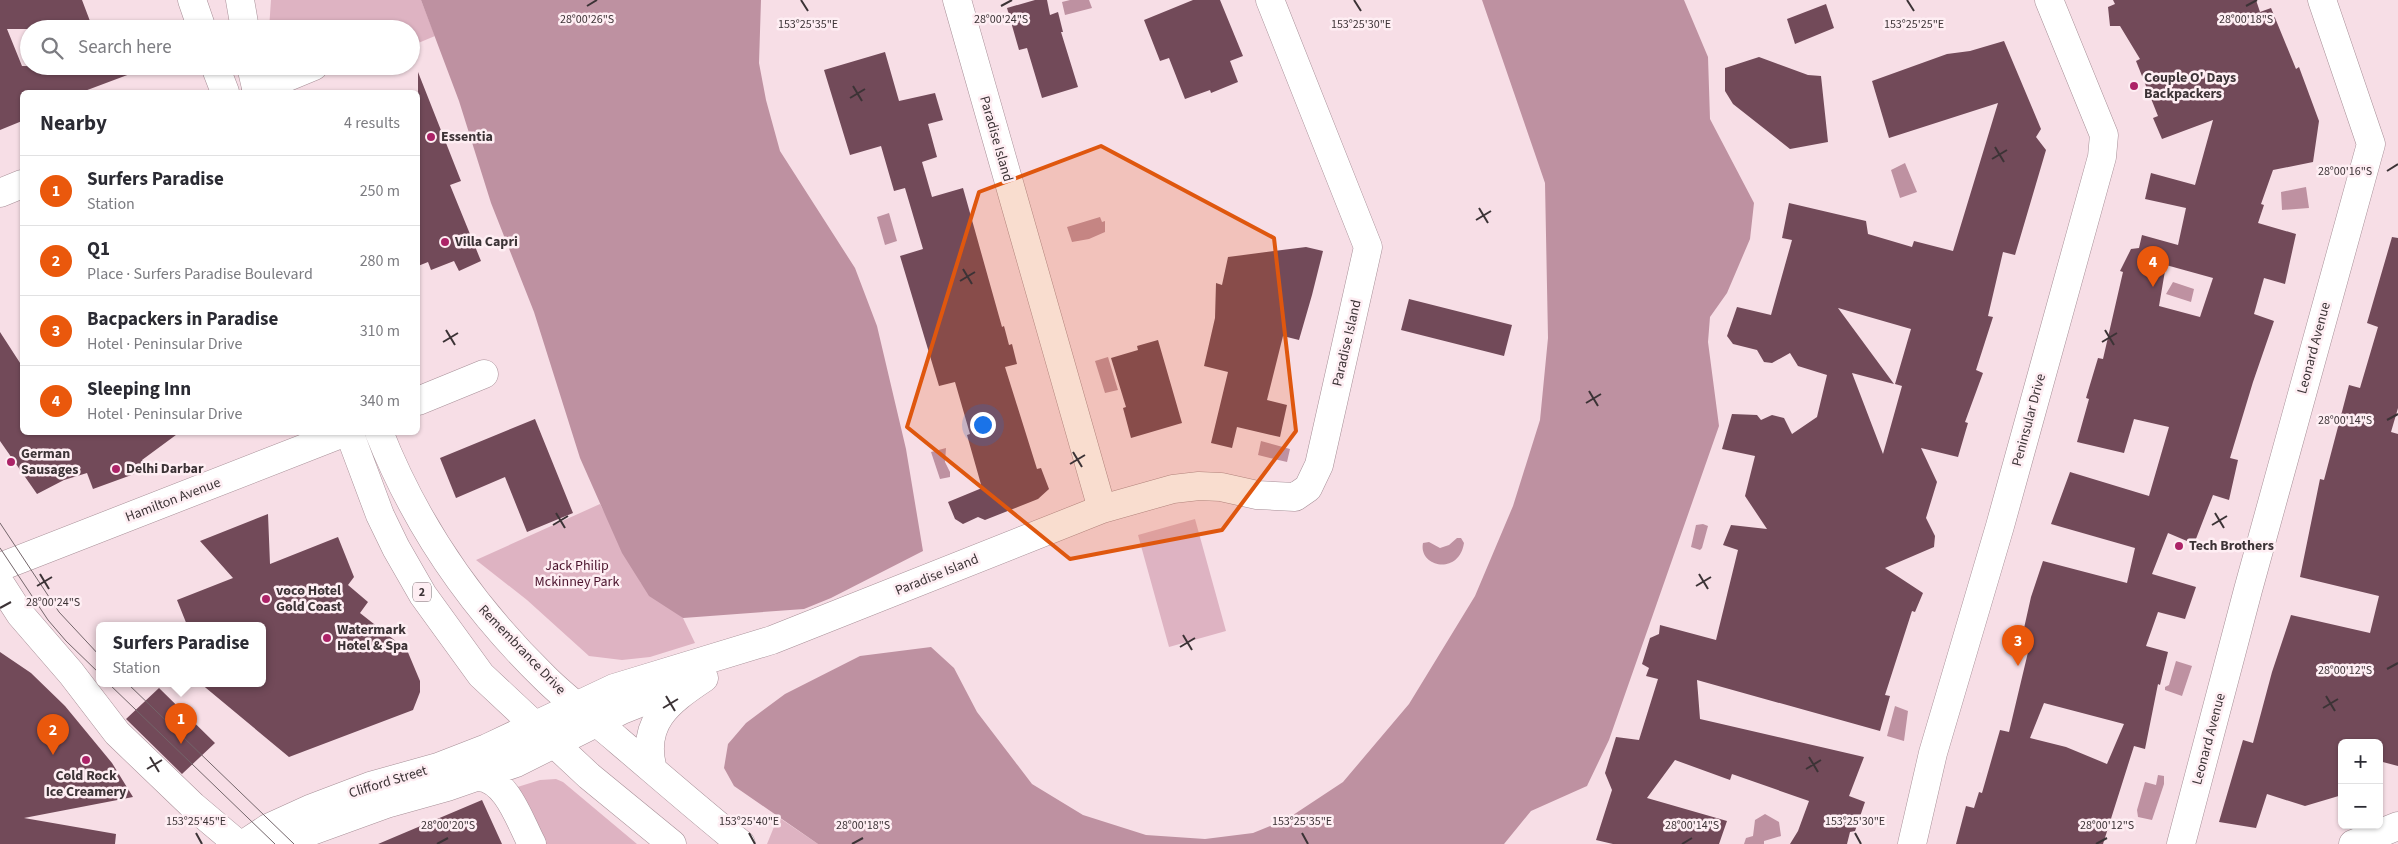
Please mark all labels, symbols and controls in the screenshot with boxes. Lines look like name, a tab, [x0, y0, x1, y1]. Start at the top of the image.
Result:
text: 28°00'26"S	[560, 11, 614, 28]
text: 28°00'24"S	[974, 11, 1028, 28]
text: 28°00'18"S	[2219, 11, 2273, 28]
text: 153°25'35"E	[778, 16, 838, 33]
text: 153°25'30"E	[1331, 16, 1391, 33]
text: 153°25'25"E	[1884, 16, 1944, 33]
search box	[20, 20, 420, 75]
icon: search	[38, 34, 66, 62]
text: Search here	[78, 34, 172, 61]
place label: Couple O' Days Backpackers	[2144, 68, 2236, 104]
marker: Couple O' Days Backpackers	[2128, 80, 2140, 92]
street label: Paradise Island	[974, 94, 1018, 184]
text: Nearby	[40, 108, 107, 138]
text: 4 results	[344, 112, 400, 134]
place label: Essentia	[441, 127, 493, 147]
marker: Essentia	[425, 131, 437, 143]
text: 28°00'16"S	[2318, 163, 2372, 180]
text: Surfers Paradise	[87, 166, 224, 193]
text: 1	[52, 180, 60, 202]
text: 250 m	[360, 180, 400, 202]
text: Station	[87, 193, 135, 215]
place label: Villa Capri	[454, 232, 518, 252]
text: Q1	[87, 236, 110, 263]
marker: Villa Capri	[439, 236, 451, 248]
pin: 4	[2137, 246, 2169, 287]
text: 2	[52, 250, 60, 272]
text: 280 m	[360, 250, 400, 272]
text: Place · Surfers Paradise Boulevard	[87, 263, 313, 285]
street label: Paradise Island	[1327, 298, 1367, 388]
street label: Leonard Avenue	[2292, 300, 2336, 396]
text: Bacpackers in Paradise	[87, 306, 278, 333]
text: 3	[52, 320, 60, 342]
text: 310 m	[360, 320, 400, 342]
text: Hotel · Peninsular Drive	[87, 333, 242, 355]
street label: Peninsular Drive	[2007, 371, 2051, 469]
text: Sleeping Inn	[87, 376, 191, 403]
text: 4	[52, 390, 60, 412]
text: 340 m	[360, 390, 400, 412]
text: Hotel · Peninsular Drive	[87, 403, 242, 425]
your location	[970, 412, 996, 438]
text: 28°00'14"S	[2318, 412, 2372, 429]
place label: German Sausages	[21, 444, 78, 480]
marker: German Sausages	[5, 456, 17, 468]
place label: Delhi Darbar	[126, 459, 204, 479]
marker: Delhi Darbar	[110, 463, 122, 475]
street label: Hamilton Avenue	[122, 473, 224, 527]
place label: Tech Brothers	[2189, 536, 2274, 556]
marker: Tech Brothers	[2173, 540, 2185, 552]
street label: Paradise Island	[892, 549, 982, 601]
park label: Jack Philip Mckinney Park	[535, 556, 619, 592]
place label: voco Hotel Gold Coast	[276, 581, 343, 617]
road number: 2	[413, 582, 431, 602]
marker: voco Hotel Gold Coast	[260, 593, 272, 605]
text: 28°00'24"S	[26, 594, 80, 611]
street label: Remembrance Drive	[474, 601, 570, 699]
place label: Watermark Hotel & Spa	[337, 620, 408, 656]
popup	[96, 622, 266, 687]
pin: 3	[2002, 625, 2034, 666]
text: Surfers Paradise	[113, 630, 249, 657]
marker: Watermark Hotel & Spa	[321, 632, 333, 644]
text: Station	[113, 657, 160, 679]
text: 28°00'12"S	[2318, 662, 2372, 679]
street label: Leonard Avenue	[2187, 691, 2231, 787]
pin: 1	[165, 703, 197, 744]
pin: 2	[37, 714, 69, 755]
map controls	[2338, 739, 2383, 829]
button: +	[2338, 739, 2383, 784]
marker: Cold Rock Ice Creamery	[80, 754, 92, 766]
street label: Clifford Street	[346, 761, 430, 803]
place label: Cold Rock Ice Creamery	[46, 766, 127, 802]
button: −	[2338, 784, 2383, 829]
text: 153°25'45"E	[166, 813, 226, 830]
text: 153°25'40"E	[719, 813, 779, 830]
text: 153°25'35"E	[1272, 813, 1332, 830]
text: 153°25'30"E	[1825, 813, 1885, 830]
text: 28°00'20"S	[421, 817, 475, 834]
text: 28°00'18"S	[836, 817, 890, 834]
text: 28°00'14"S	[1665, 817, 1719, 834]
text: 28°00'12"S	[2080, 817, 2134, 834]

